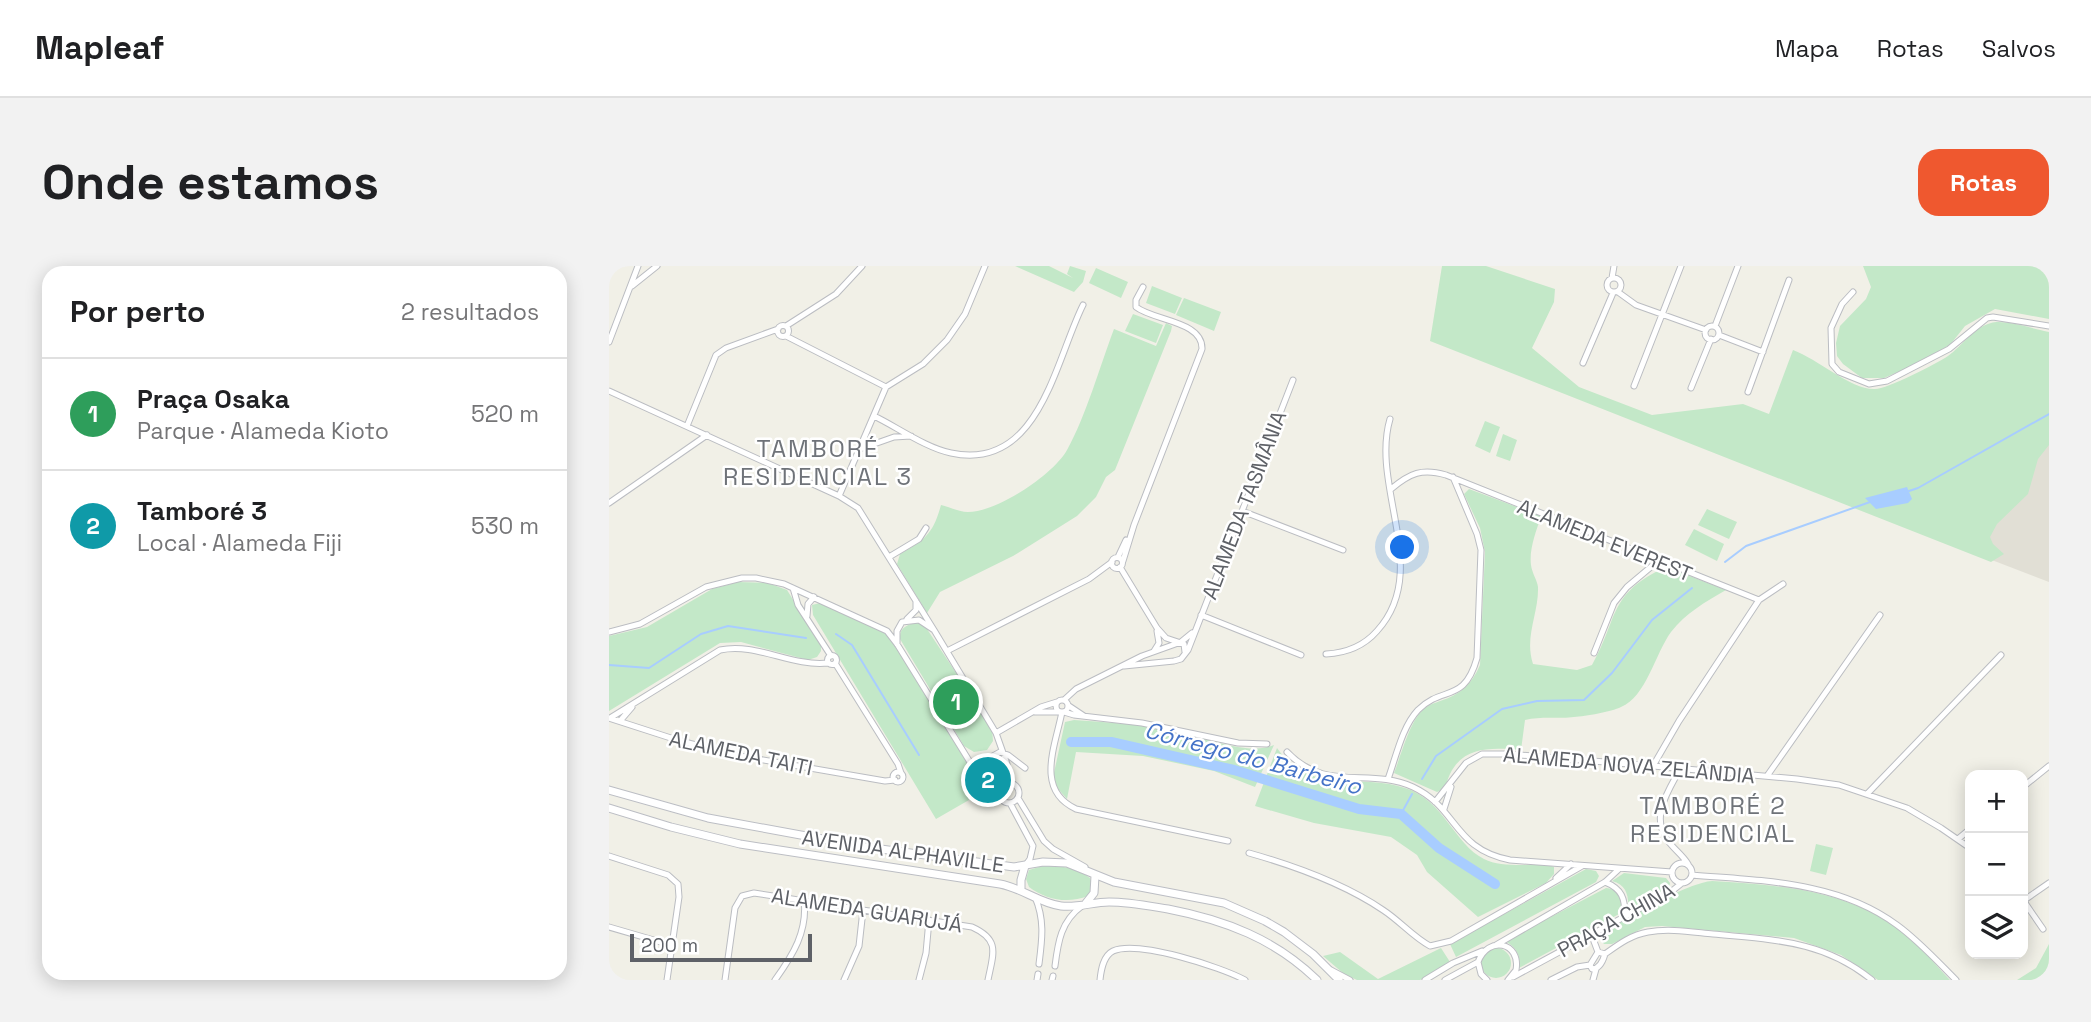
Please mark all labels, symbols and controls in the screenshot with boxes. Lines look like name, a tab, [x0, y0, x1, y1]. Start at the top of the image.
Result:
text: Mapleaf	[35, 27, 164, 69]
text: Mapa	[1775, 33, 1839, 64]
text: Rotas	[1877, 33, 1944, 64]
text: Salvos	[1982, 33, 2056, 64]
button: Rotas	[1918, 149, 2049, 216]
text: Onde estamos	[42, 151, 379, 213]
text: Por perto	[70, 292, 205, 331]
text: 2 resultados	[401, 297, 539, 327]
text: Praça Osaka	[137, 382, 290, 416]
text: 1	[88, 399, 98, 429]
text: 520 m	[471, 399, 539, 429]
street label: ALAMEDA TASMÂNIA	[1196, 407, 1292, 603]
text: Parque · Alameda Kioto	[137, 416, 389, 446]
district label: TAMBORÉ RESIDENCIAL 3	[723, 433, 913, 492]
street label: ALAMEDA EVEREST	[1514, 493, 1696, 587]
text: Tamboré 3	[137, 494, 267, 528]
text: 2	[86, 511, 100, 541]
text: 530 m	[471, 511, 539, 541]
text: Local · Alameda Fiji	[137, 528, 342, 558]
your location	[1385, 530, 1419, 564]
pin: 1	[933, 676, 979, 728]
water label: Córrego do Barbeiro	[1141, 715, 1365, 802]
street label: ALAMEDA TAITI	[667, 725, 815, 781]
street label: ALAMEDA NOVA ZELÂNDIA	[1502, 741, 1756, 789]
pin: 2	[965, 754, 1011, 806]
map controls	[1965, 770, 2028, 959]
button: +	[1965, 770, 2028, 833]
district label: TAMBORÉ 2 RESIDENCIAL	[1630, 790, 1796, 849]
street label: AVENIDA ALPHAVILLE	[800, 823, 1006, 879]
button: −	[1965, 833, 2028, 896]
street label: PRAÇA CHINA	[1553, 877, 1679, 963]
street label: ALAMEDA GUARUJÁ	[770, 882, 964, 938]
button: layers	[1965, 896, 2028, 959]
scale bar	[630, 931, 812, 963]
text: 200 m	[641, 933, 698, 958]

